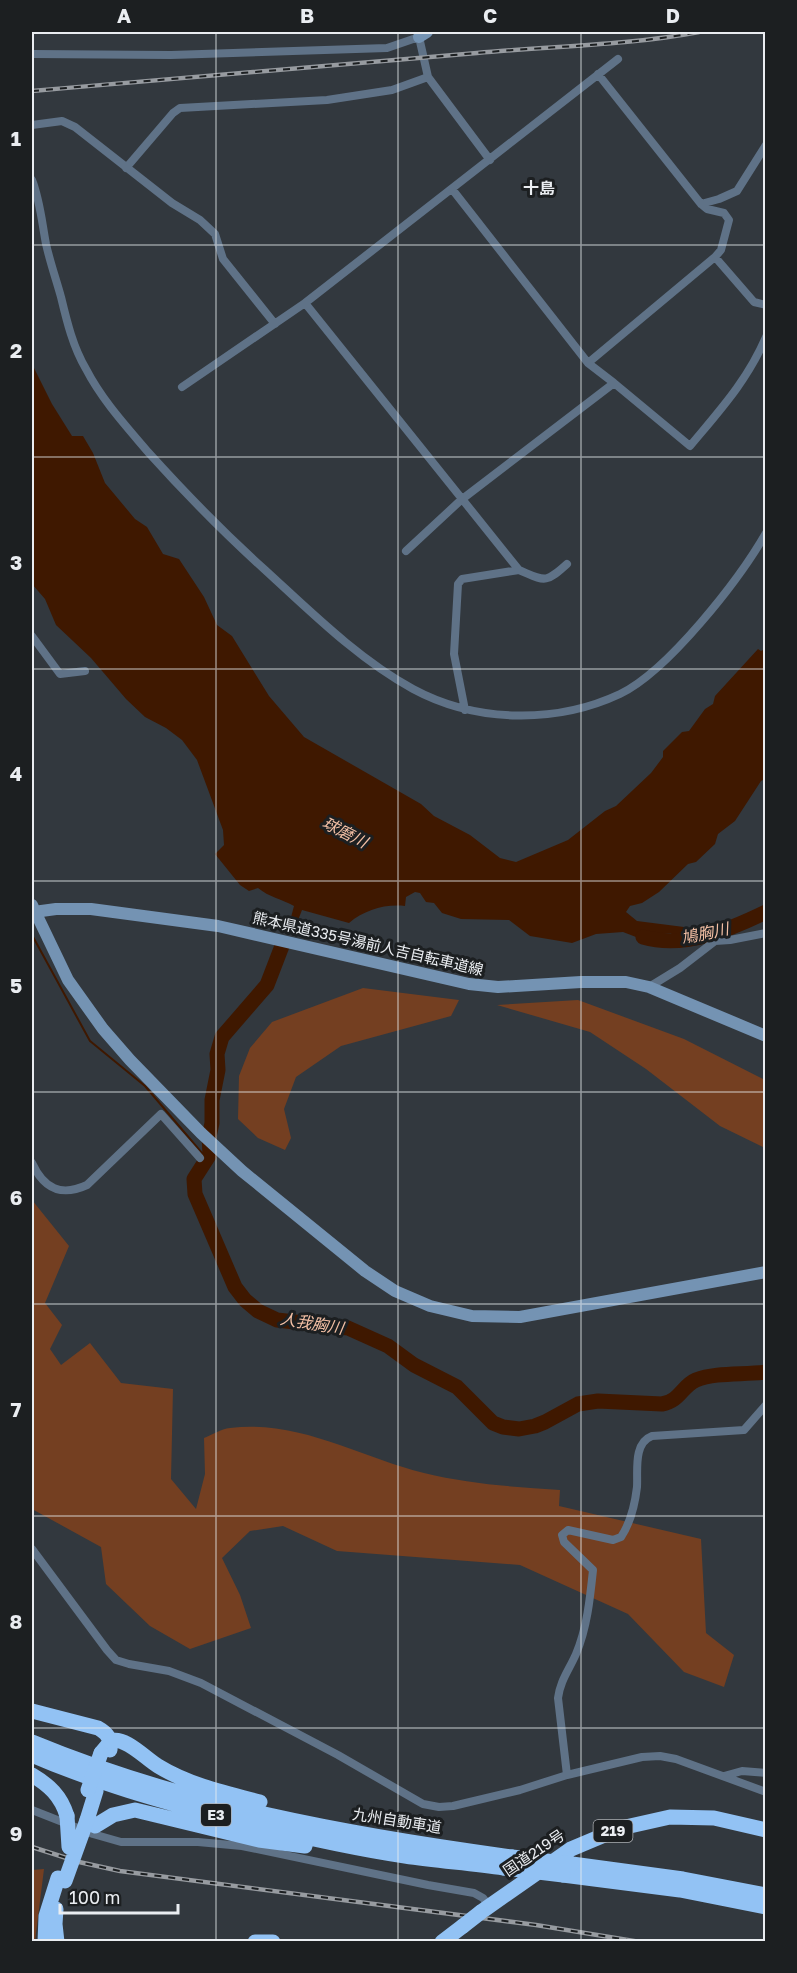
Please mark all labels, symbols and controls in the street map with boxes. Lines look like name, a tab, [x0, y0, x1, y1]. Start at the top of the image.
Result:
text: A	[117, 3, 131, 27]
text: B	[300, 3, 314, 27]
text: C	[483, 3, 497, 27]
text: D	[666, 3, 680, 27]
text: 1	[11, 126, 21, 150]
district label: 十島	[523, 178, 555, 198]
text: 2	[10, 338, 22, 362]
text: 3	[10, 550, 22, 574]
text: 4	[10, 761, 22, 785]
water label: 球磨川	[319, 812, 373, 853]
street label: 熊本県道335号湯前人吉自転車道線	[251, 908, 485, 978]
water label: 鳩胸川	[679, 918, 733, 948]
text: 5	[10, 973, 22, 997]
text: 6	[10, 1185, 22, 1209]
water label: 人我胸川	[279, 1308, 347, 1338]
text: 7	[11, 1397, 22, 1421]
text: 8	[10, 1609, 22, 1633]
road number: E3	[201, 1804, 231, 1826]
street label: 九州自動車道	[351, 1804, 443, 1836]
road number: 219	[594, 1820, 632, 1842]
text: 9	[10, 1821, 22, 1845]
street label: 国道219号	[499, 1825, 568, 1879]
scale bar	[60, 1877, 178, 1915]
text: 100 m	[69, 1886, 120, 1908]

